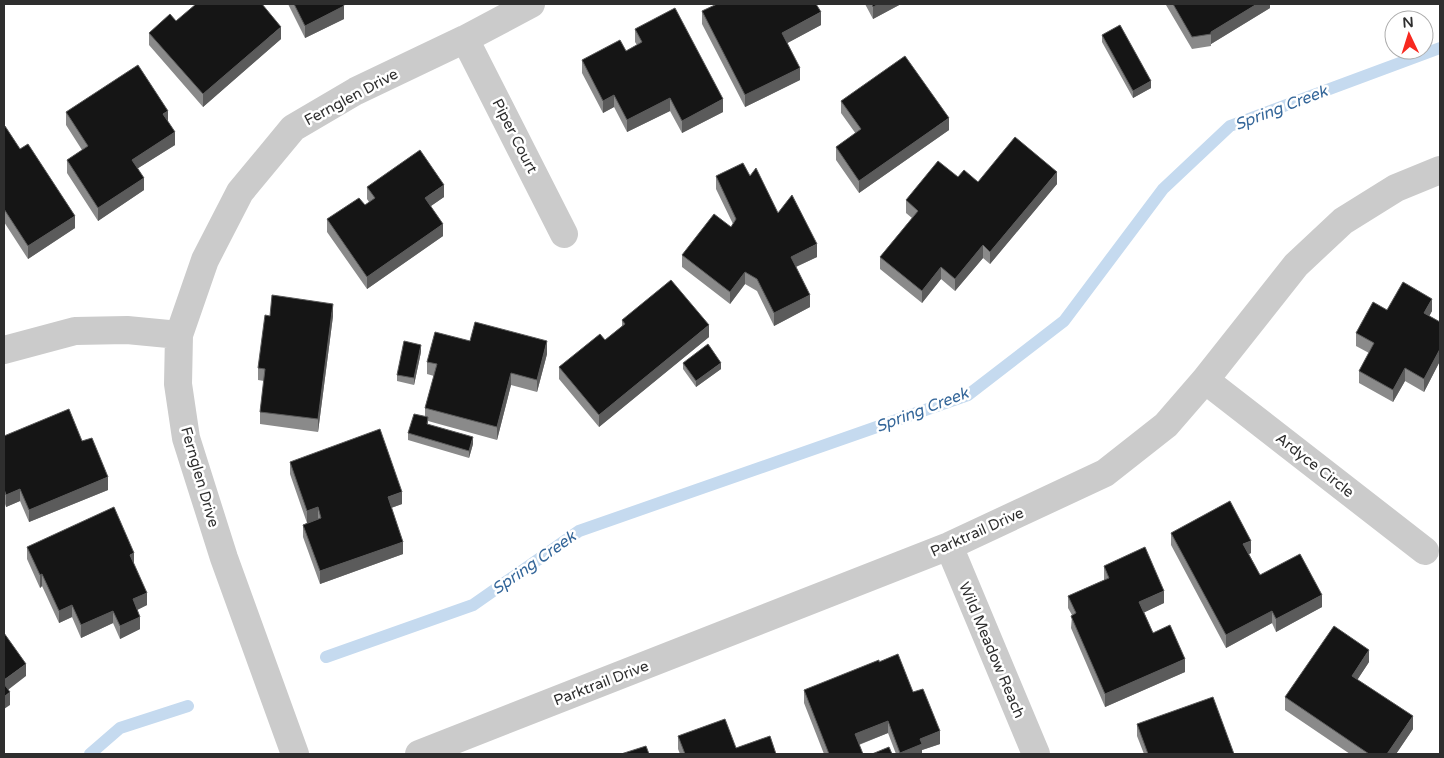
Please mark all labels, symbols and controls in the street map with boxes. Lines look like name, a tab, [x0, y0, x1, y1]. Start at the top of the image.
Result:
north arrow	[1384, 10, 1434, 60]
text: N	[1402, 14, 1414, 31]
street label: Fernglen Drive	[301, 65, 401, 129]
water label: Spring Creek	[1232, 81, 1331, 135]
street label: Piper Court	[489, 96, 542, 177]
water label: Spring Creek	[873, 383, 972, 437]
street label: Fernglen Drive	[177, 425, 223, 529]
street label: Ardyce Circle	[1272, 429, 1358, 501]
street label: Parktrail Drive	[928, 503, 1026, 561]
water label: Spring Creek	[488, 526, 581, 599]
street label: Wild Meadow Reach	[955, 579, 1029, 721]
street label: Parktrail Drive	[551, 657, 651, 709]

